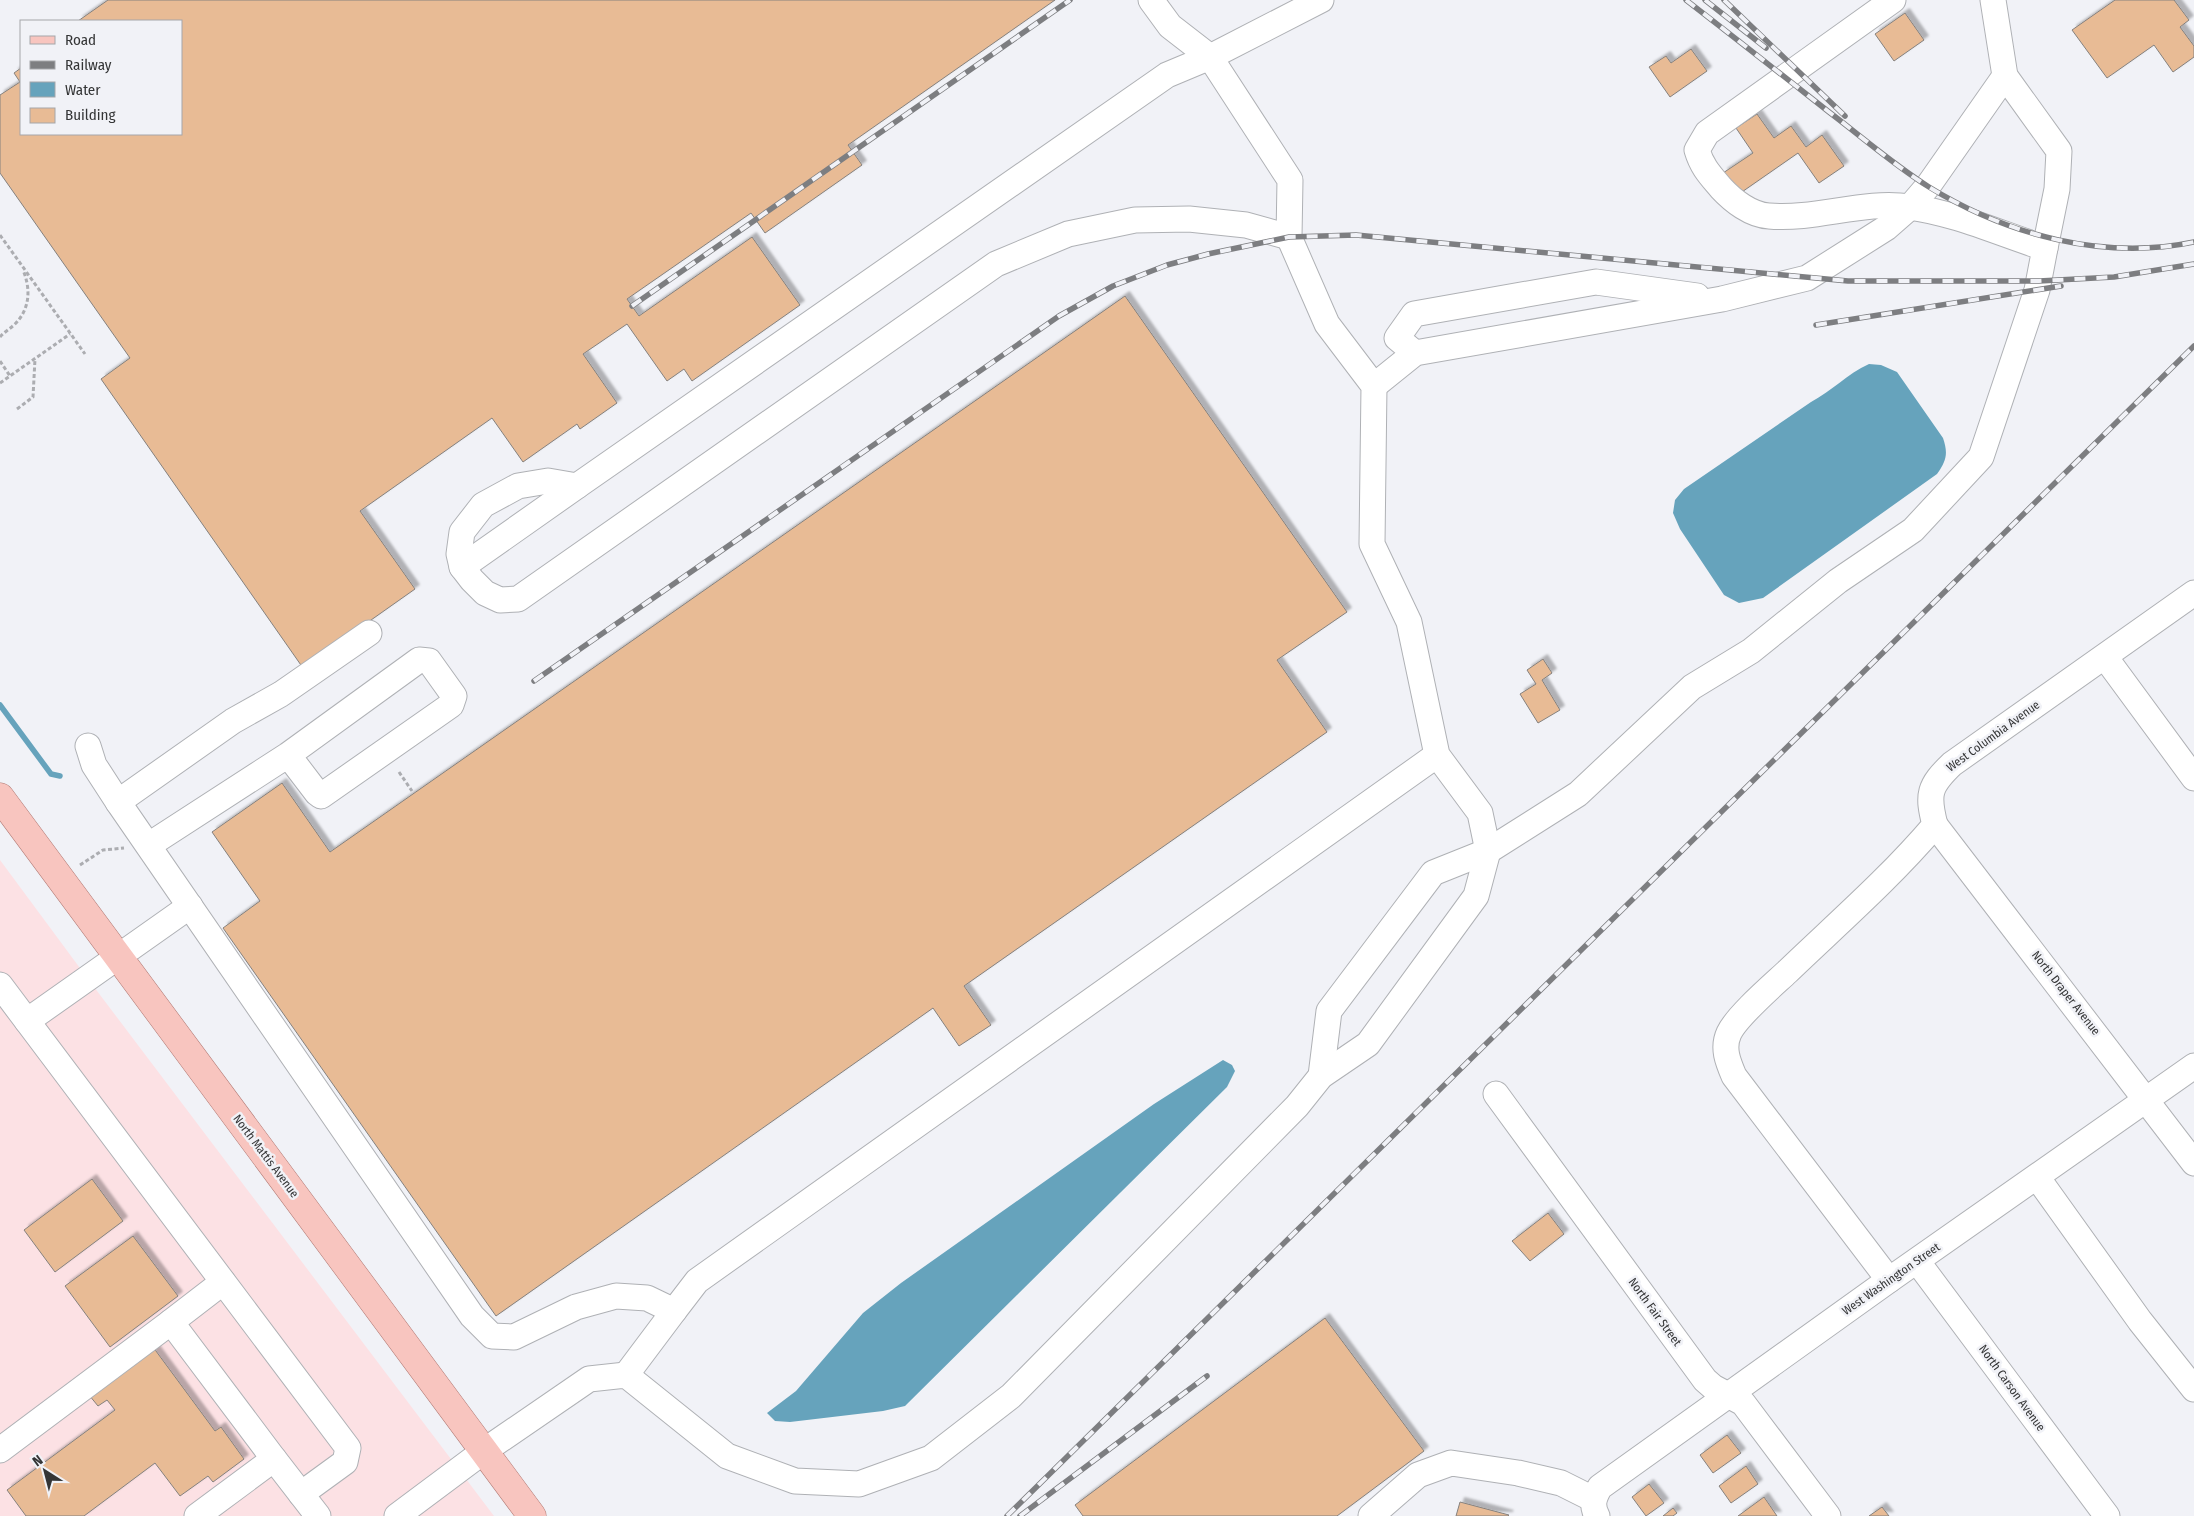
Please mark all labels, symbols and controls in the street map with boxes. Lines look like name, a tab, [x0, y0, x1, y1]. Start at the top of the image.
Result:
legend	[20, 20, 182, 135]
text: Road	[65, 31, 96, 49]
text: Railway	[65, 56, 112, 74]
text: Water	[65, 81, 101, 99]
text: Building	[65, 106, 116, 124]
street label: West Columbia Avenue	[1944, 697, 2042, 774]
street label: North Draper Avenue	[2029, 948, 2103, 1038]
street label: North Mattis Avenue	[230, 1112, 302, 1200]
street label: West Washington Street	[1839, 1240, 1943, 1318]
street label: North Fair Street	[1626, 1275, 1684, 1349]
street label: North Carson Avenue	[1976, 1342, 2048, 1434]
north arrow	[20, 1446, 70, 1496]
text: N	[29, 1452, 46, 1470]

